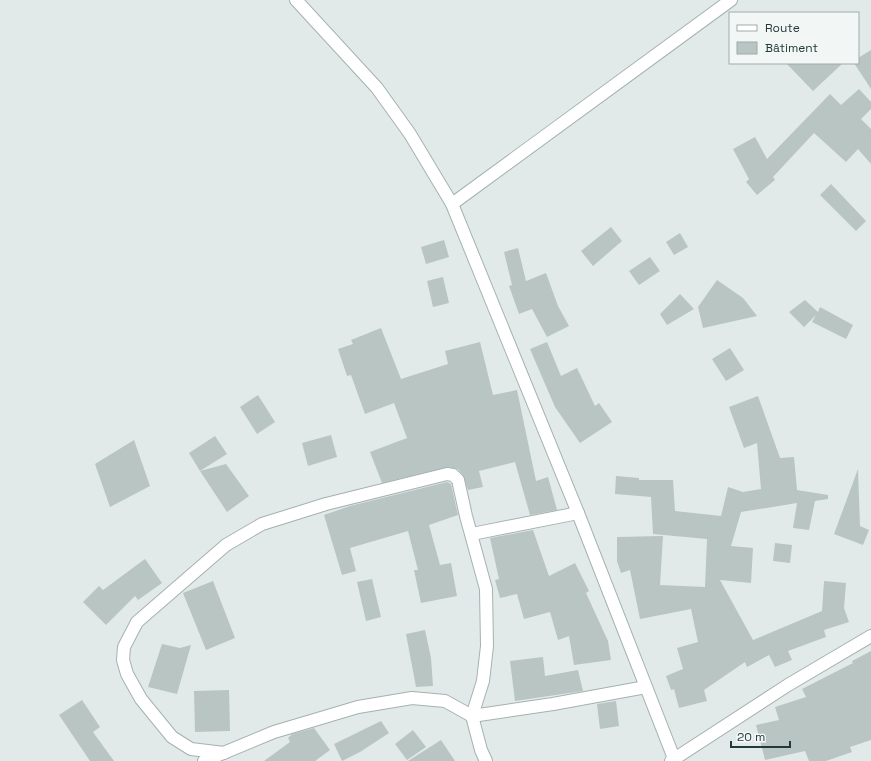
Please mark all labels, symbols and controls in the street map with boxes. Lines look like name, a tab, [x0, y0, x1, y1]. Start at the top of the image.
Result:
legend	[729, 12, 859, 64]
text: Route	[765, 20, 800, 36]
text: Bâtiment	[765, 40, 818, 56]
scale bar	[731, 723, 790, 749]
text: 20 m	[737, 729, 765, 745]

